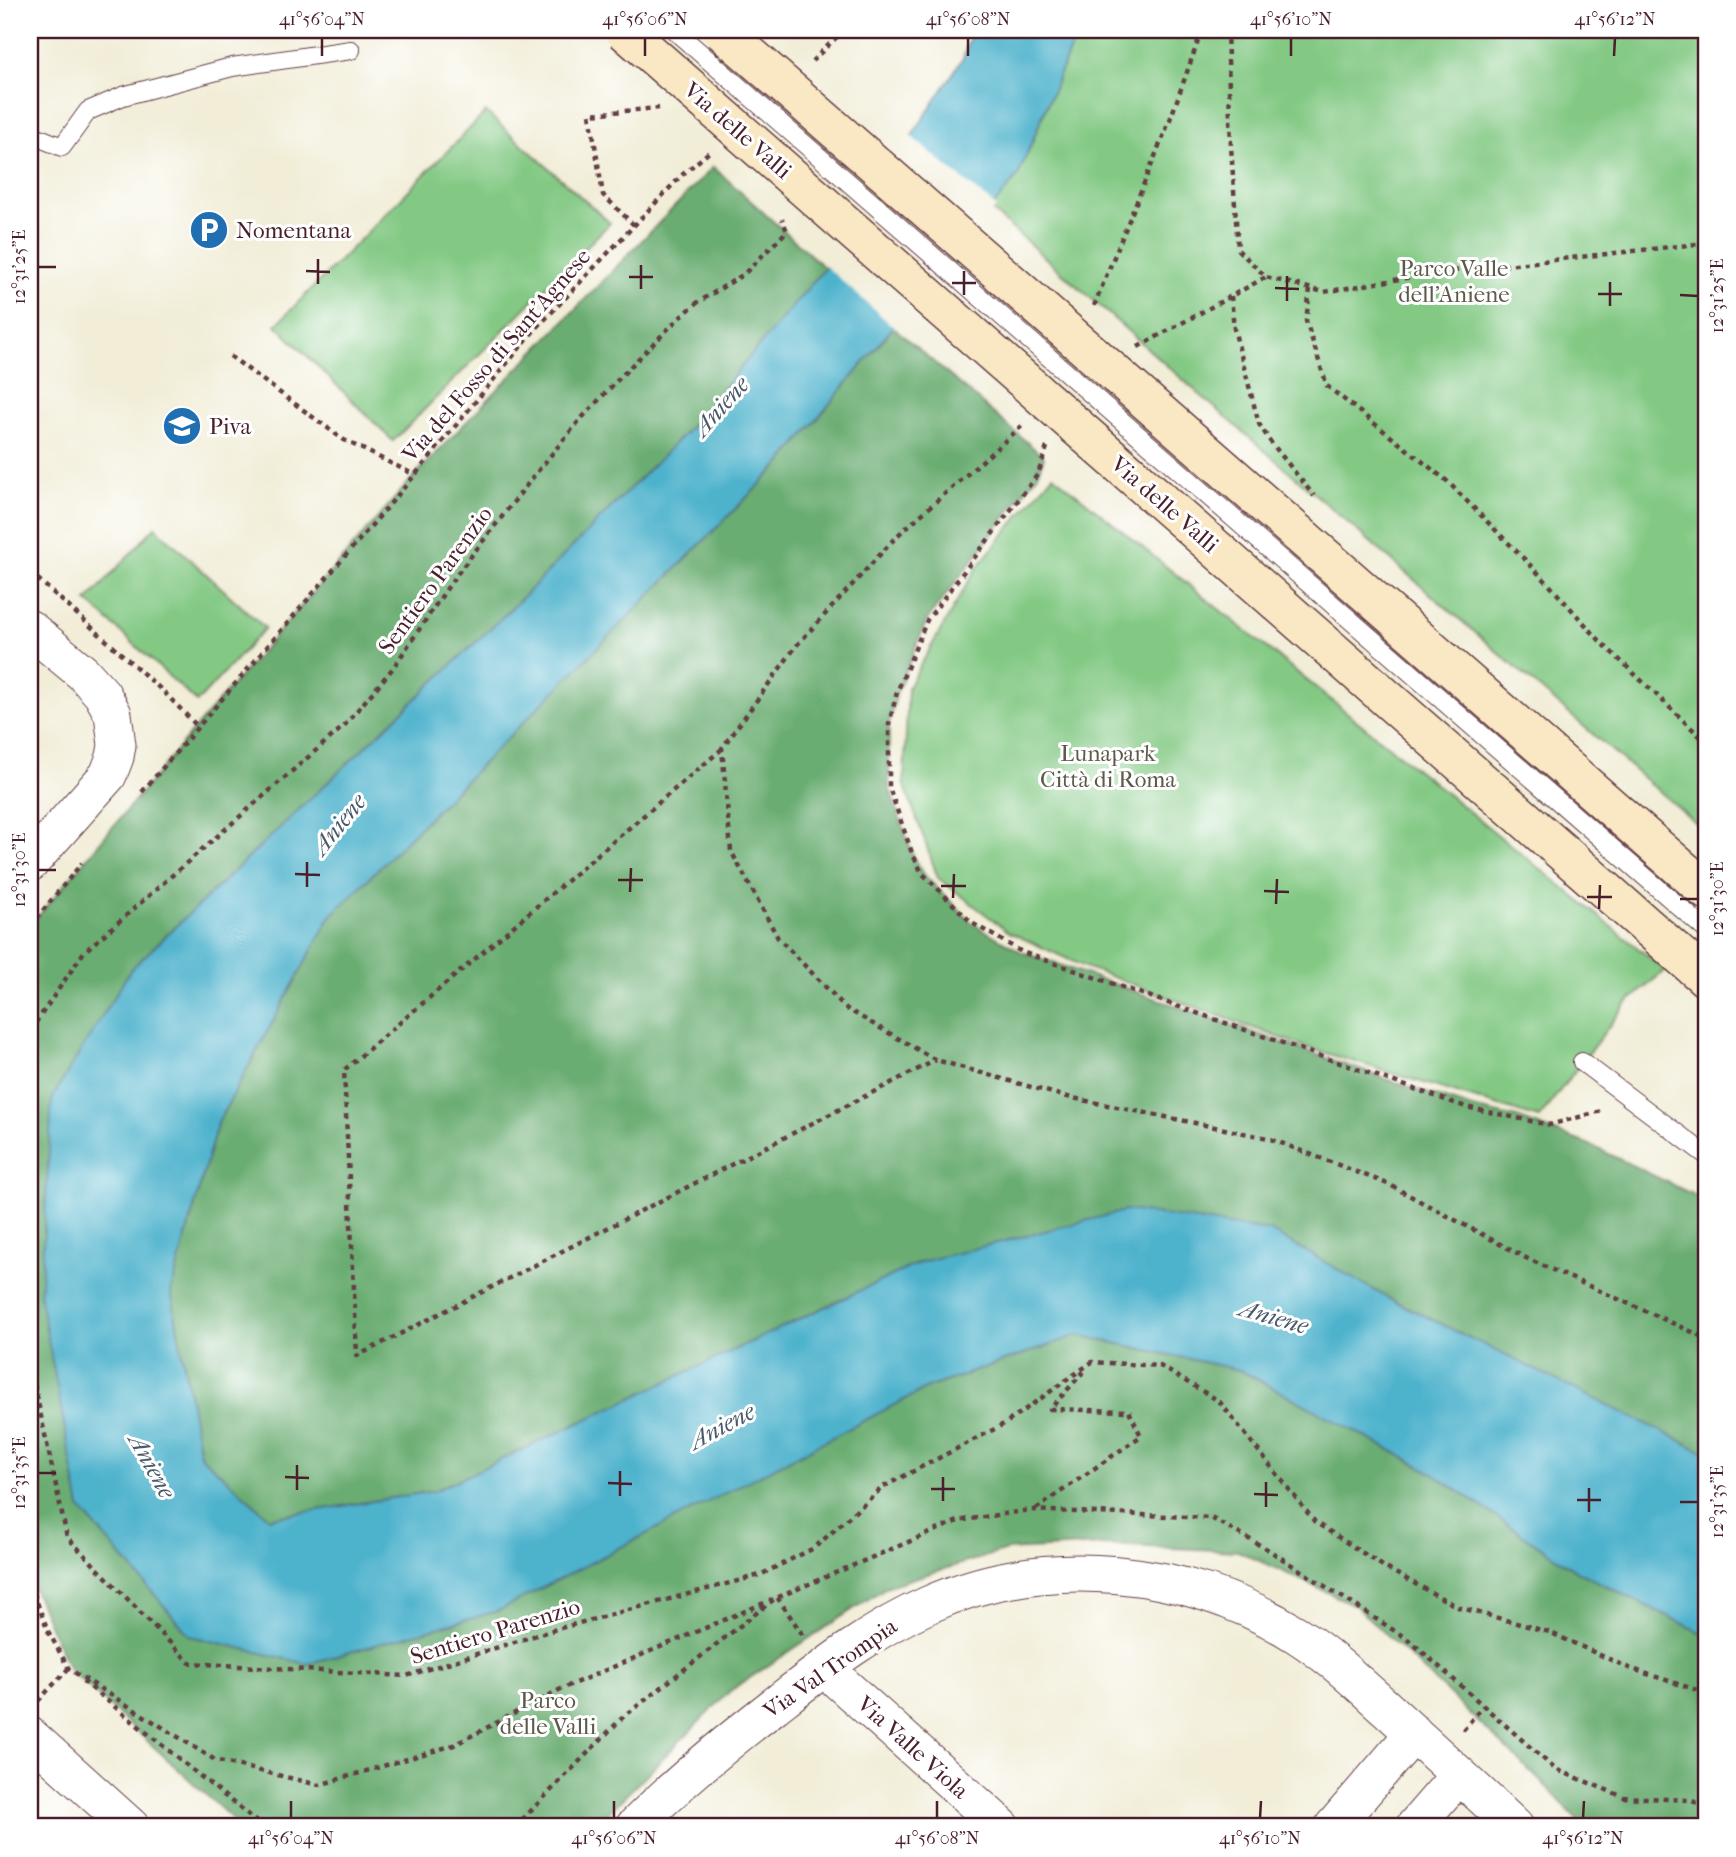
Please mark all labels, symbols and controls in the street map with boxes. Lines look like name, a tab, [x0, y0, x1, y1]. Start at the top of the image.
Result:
text: 41°56'04"N	[279, 9, 365, 30]
text: 41°56'06"N	[602, 9, 688, 30]
text: 41°56'08"N	[926, 9, 1011, 30]
text: 41°56'10"N	[1250, 9, 1332, 30]
text: 41°56'12"N	[1574, 9, 1656, 30]
street label: Via delle Valli	[678, 76, 797, 185]
parking icon: Nomentana	[188, 209, 230, 251]
place label: Nomentana	[236, 217, 351, 244]
text: 12°31'25"E	[9, 230, 30, 304]
street label: Via del Fosso di Sant'Agnese	[396, 243, 596, 468]
park label: Parco Valle dell'Aniene	[1398, 255, 1510, 308]
text: 12°31'25"E	[1707, 259, 1728, 333]
water label: Aniene	[685, 370, 756, 443]
school or university icon: Piva	[161, 405, 203, 447]
place label: Piva	[209, 413, 252, 440]
street label: Via delle Valli	[1105, 450, 1224, 559]
street label: Sentiero Parenzio	[373, 501, 498, 659]
park label: Lunapark Città di Roma	[1040, 740, 1176, 793]
water label: Aniene	[304, 787, 373, 862]
text: 12°31'30"E	[9, 832, 30, 908]
text: 12°31'30"E	[1707, 861, 1728, 937]
water label: Aniene	[1234, 1293, 1313, 1340]
water label: Aniene	[682, 1397, 760, 1456]
water label: Aniene	[121, 1426, 182, 1504]
text: 12°31'35"E	[9, 1436, 30, 1510]
text: 12°31'35"E	[1707, 1465, 1728, 1539]
street label: Sentiero Parenzio	[407, 1593, 583, 1670]
street label: Via Val Trompia	[758, 1612, 903, 1725]
park label: Parco delle Valli	[500, 1687, 596, 1740]
street label: Via Valle Viola	[851, 1690, 974, 1805]
text: 41°56'04"N	[248, 1828, 334, 1849]
text: 41°56'06"N	[571, 1828, 657, 1849]
text: 41°56'08"N	[895, 1828, 980, 1849]
text: 41°56'10"N	[1219, 1828, 1301, 1849]
text: 41°56'12"N	[1542, 1828, 1624, 1849]

